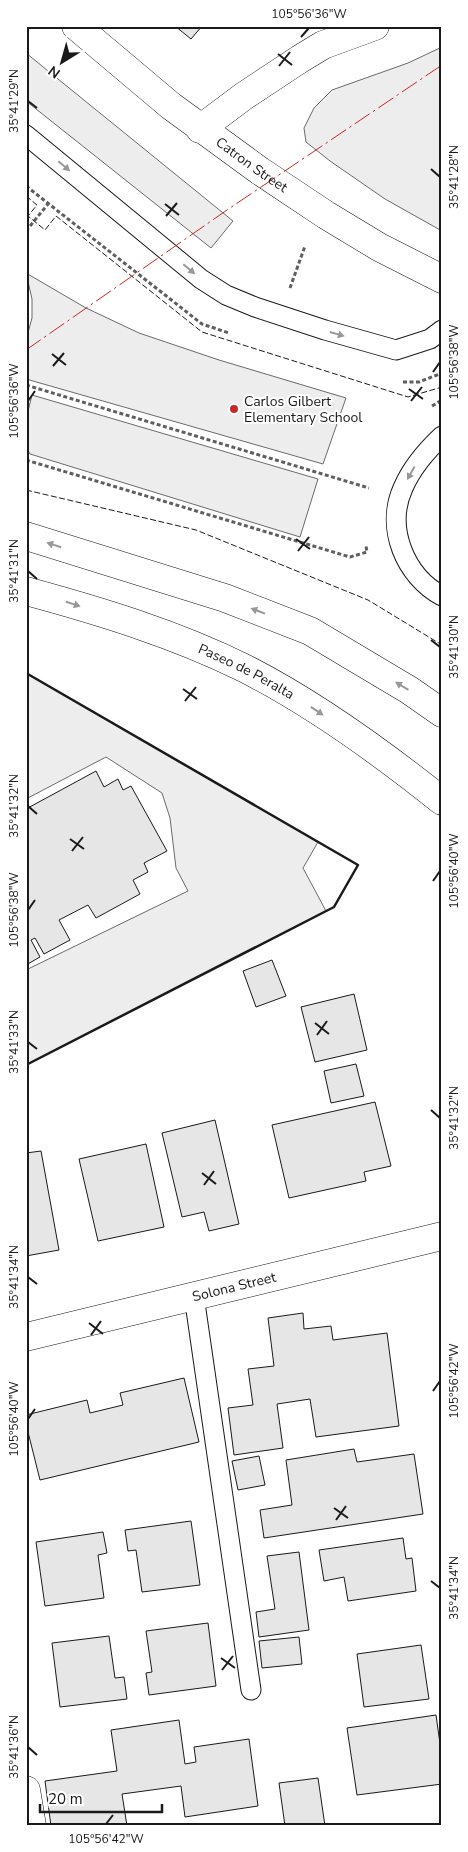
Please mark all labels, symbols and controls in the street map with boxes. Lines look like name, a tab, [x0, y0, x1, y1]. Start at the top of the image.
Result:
text: 105°56'36"W	[271, 6, 347, 22]
north arrow	[38, 38, 88, 88]
text: N	[45, 61, 64, 83]
text: 35°41'29"N	[6, 69, 22, 133]
street label: Catron Street	[212, 132, 292, 197]
text: 35°41'28"N	[446, 145, 462, 209]
one-way arrow	[58, 160, 70, 171]
one-way arrow	[182, 264, 195, 275]
text: 105°56'38"W	[446, 324, 462, 400]
one-way arrow	[329, 330, 344, 338]
text: 105°56'36"W	[6, 363, 22, 439]
place label: Carlos Gilbert Elementary School	[244, 392, 363, 427]
marker: Carlos Gilbert Elementary School	[228, 403, 240, 415]
one-way arrow	[407, 466, 415, 481]
text: 35°41'31"N	[6, 539, 22, 603]
one-way arrow	[46, 540, 61, 548]
one-way arrow	[66, 601, 81, 609]
one-way arrow	[250, 607, 265, 615]
text: 35°41'30"N	[446, 615, 462, 679]
street label: Paseo de Peralta	[195, 639, 298, 703]
one-way arrow	[395, 681, 408, 690]
one-way arrow	[310, 706, 324, 716]
text: 35°41'32"N	[6, 774, 22, 838]
text: 105°56'40"W	[446, 833, 462, 909]
text: 105°56'38"W	[6, 872, 22, 948]
text: 35°41'33"N	[6, 1010, 22, 1074]
text: 35°41'32"N	[446, 1086, 462, 1150]
text: 35°41'34"N	[6, 1245, 22, 1309]
street label: Solona Street	[190, 1267, 278, 1306]
text: 105°56'42"W	[446, 1343, 462, 1419]
text: 105°56'40"W	[6, 1381, 22, 1457]
text: 35°41'34"N	[446, 1556, 462, 1620]
text: 35°41'36"N	[6, 1715, 22, 1779]
scale bar	[40, 1782, 162, 1814]
text: 20 m	[48, 1789, 83, 1809]
text: 105°56'42"W	[68, 1831, 144, 1847]

